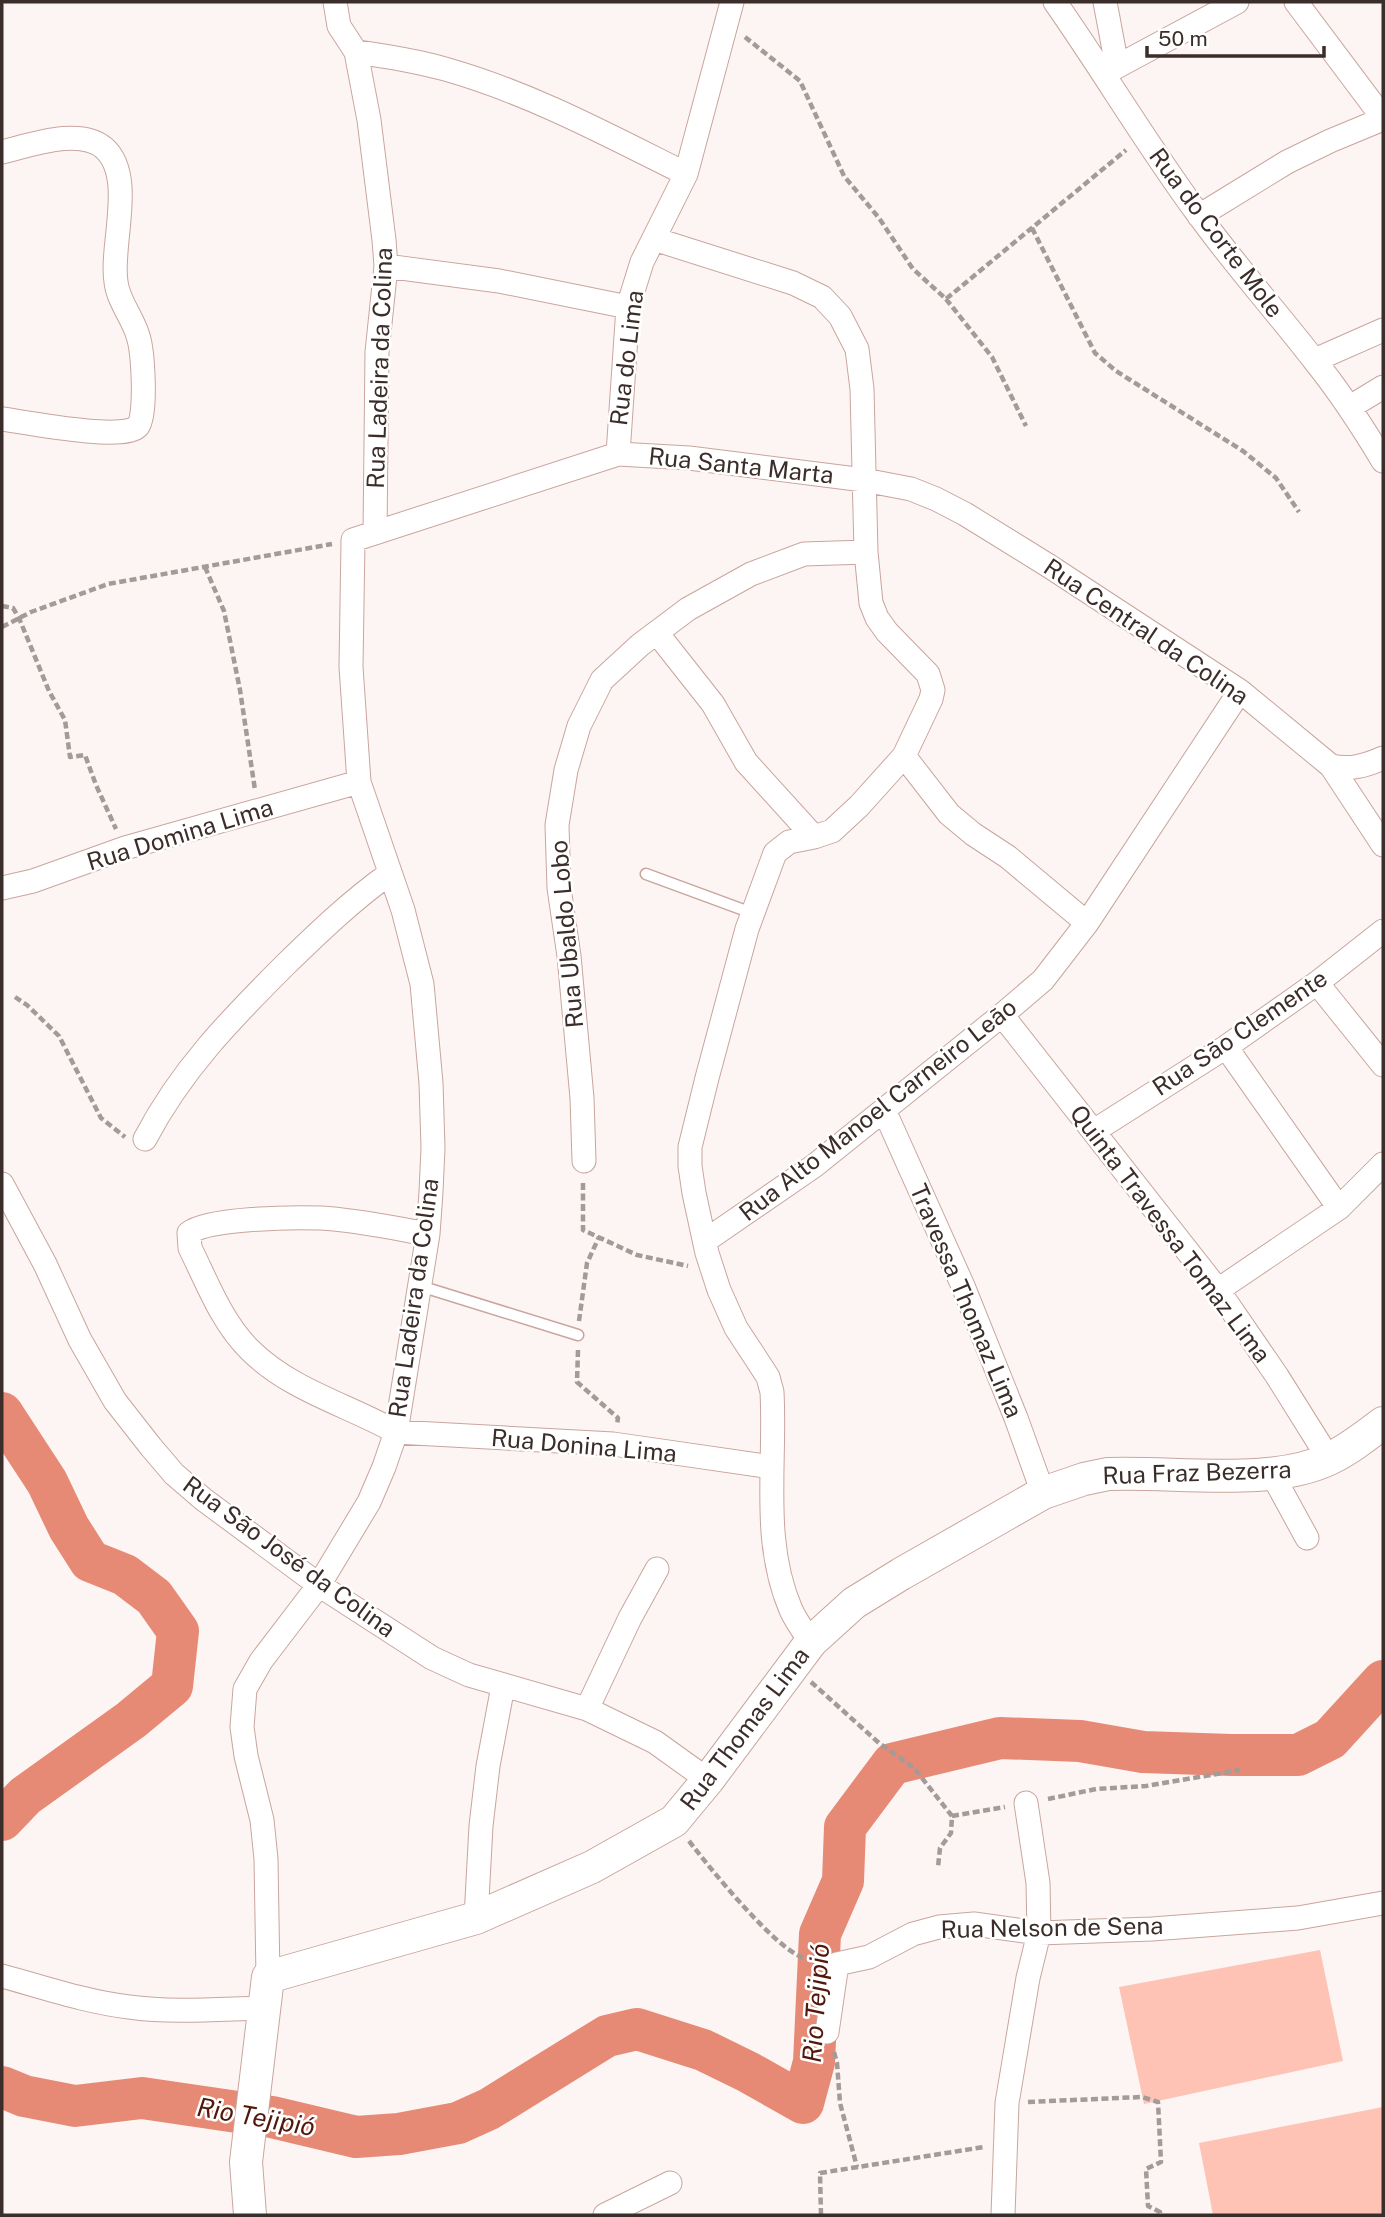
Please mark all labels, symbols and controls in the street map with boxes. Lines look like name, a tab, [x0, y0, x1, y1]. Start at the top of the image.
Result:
scale bar	[1147, 14, 1324, 58]
text: 50 m	[1158, 26, 1208, 51]
street label: Rua do Corte Mole	[1144, 142, 1290, 323]
street label: Rua Ladeira da Colina	[361, 247, 397, 489]
street label: Rua do Lima	[604, 289, 648, 427]
street label: Rua Santa Marta	[647, 441, 835, 489]
street label: Rua Central da Colina	[1039, 552, 1254, 710]
street label: Rua Domina Lima	[83, 792, 276, 876]
street label: Rua Ubaldo Lobo	[544, 839, 588, 1029]
street label: Rua São Clemente	[1147, 963, 1332, 1101]
street label: Rua Alto Manoel Carneiro Leão	[733, 992, 1022, 1226]
street label: Quinta Travessa Tomaz Lima	[1065, 1099, 1277, 1368]
street label: Rua Ladeira da Colina	[382, 1176, 444, 1419]
street label: Travessa Thomaz Lima	[905, 1180, 1029, 1422]
street label: Rua Donina Lima	[490, 1423, 678, 1467]
street label: Rua Fraz Bezerra	[1102, 1455, 1292, 1489]
street label: Rua São José da Colina	[178, 1470, 401, 1643]
street label: Rua Thomas Lima	[674, 1642, 814, 1815]
street label: Rua Nelson de Sena	[940, 1911, 1164, 1943]
water label: Rio Tejipió	[796, 1942, 835, 2064]
water label: Rio Tejipió	[195, 2091, 318, 2142]

